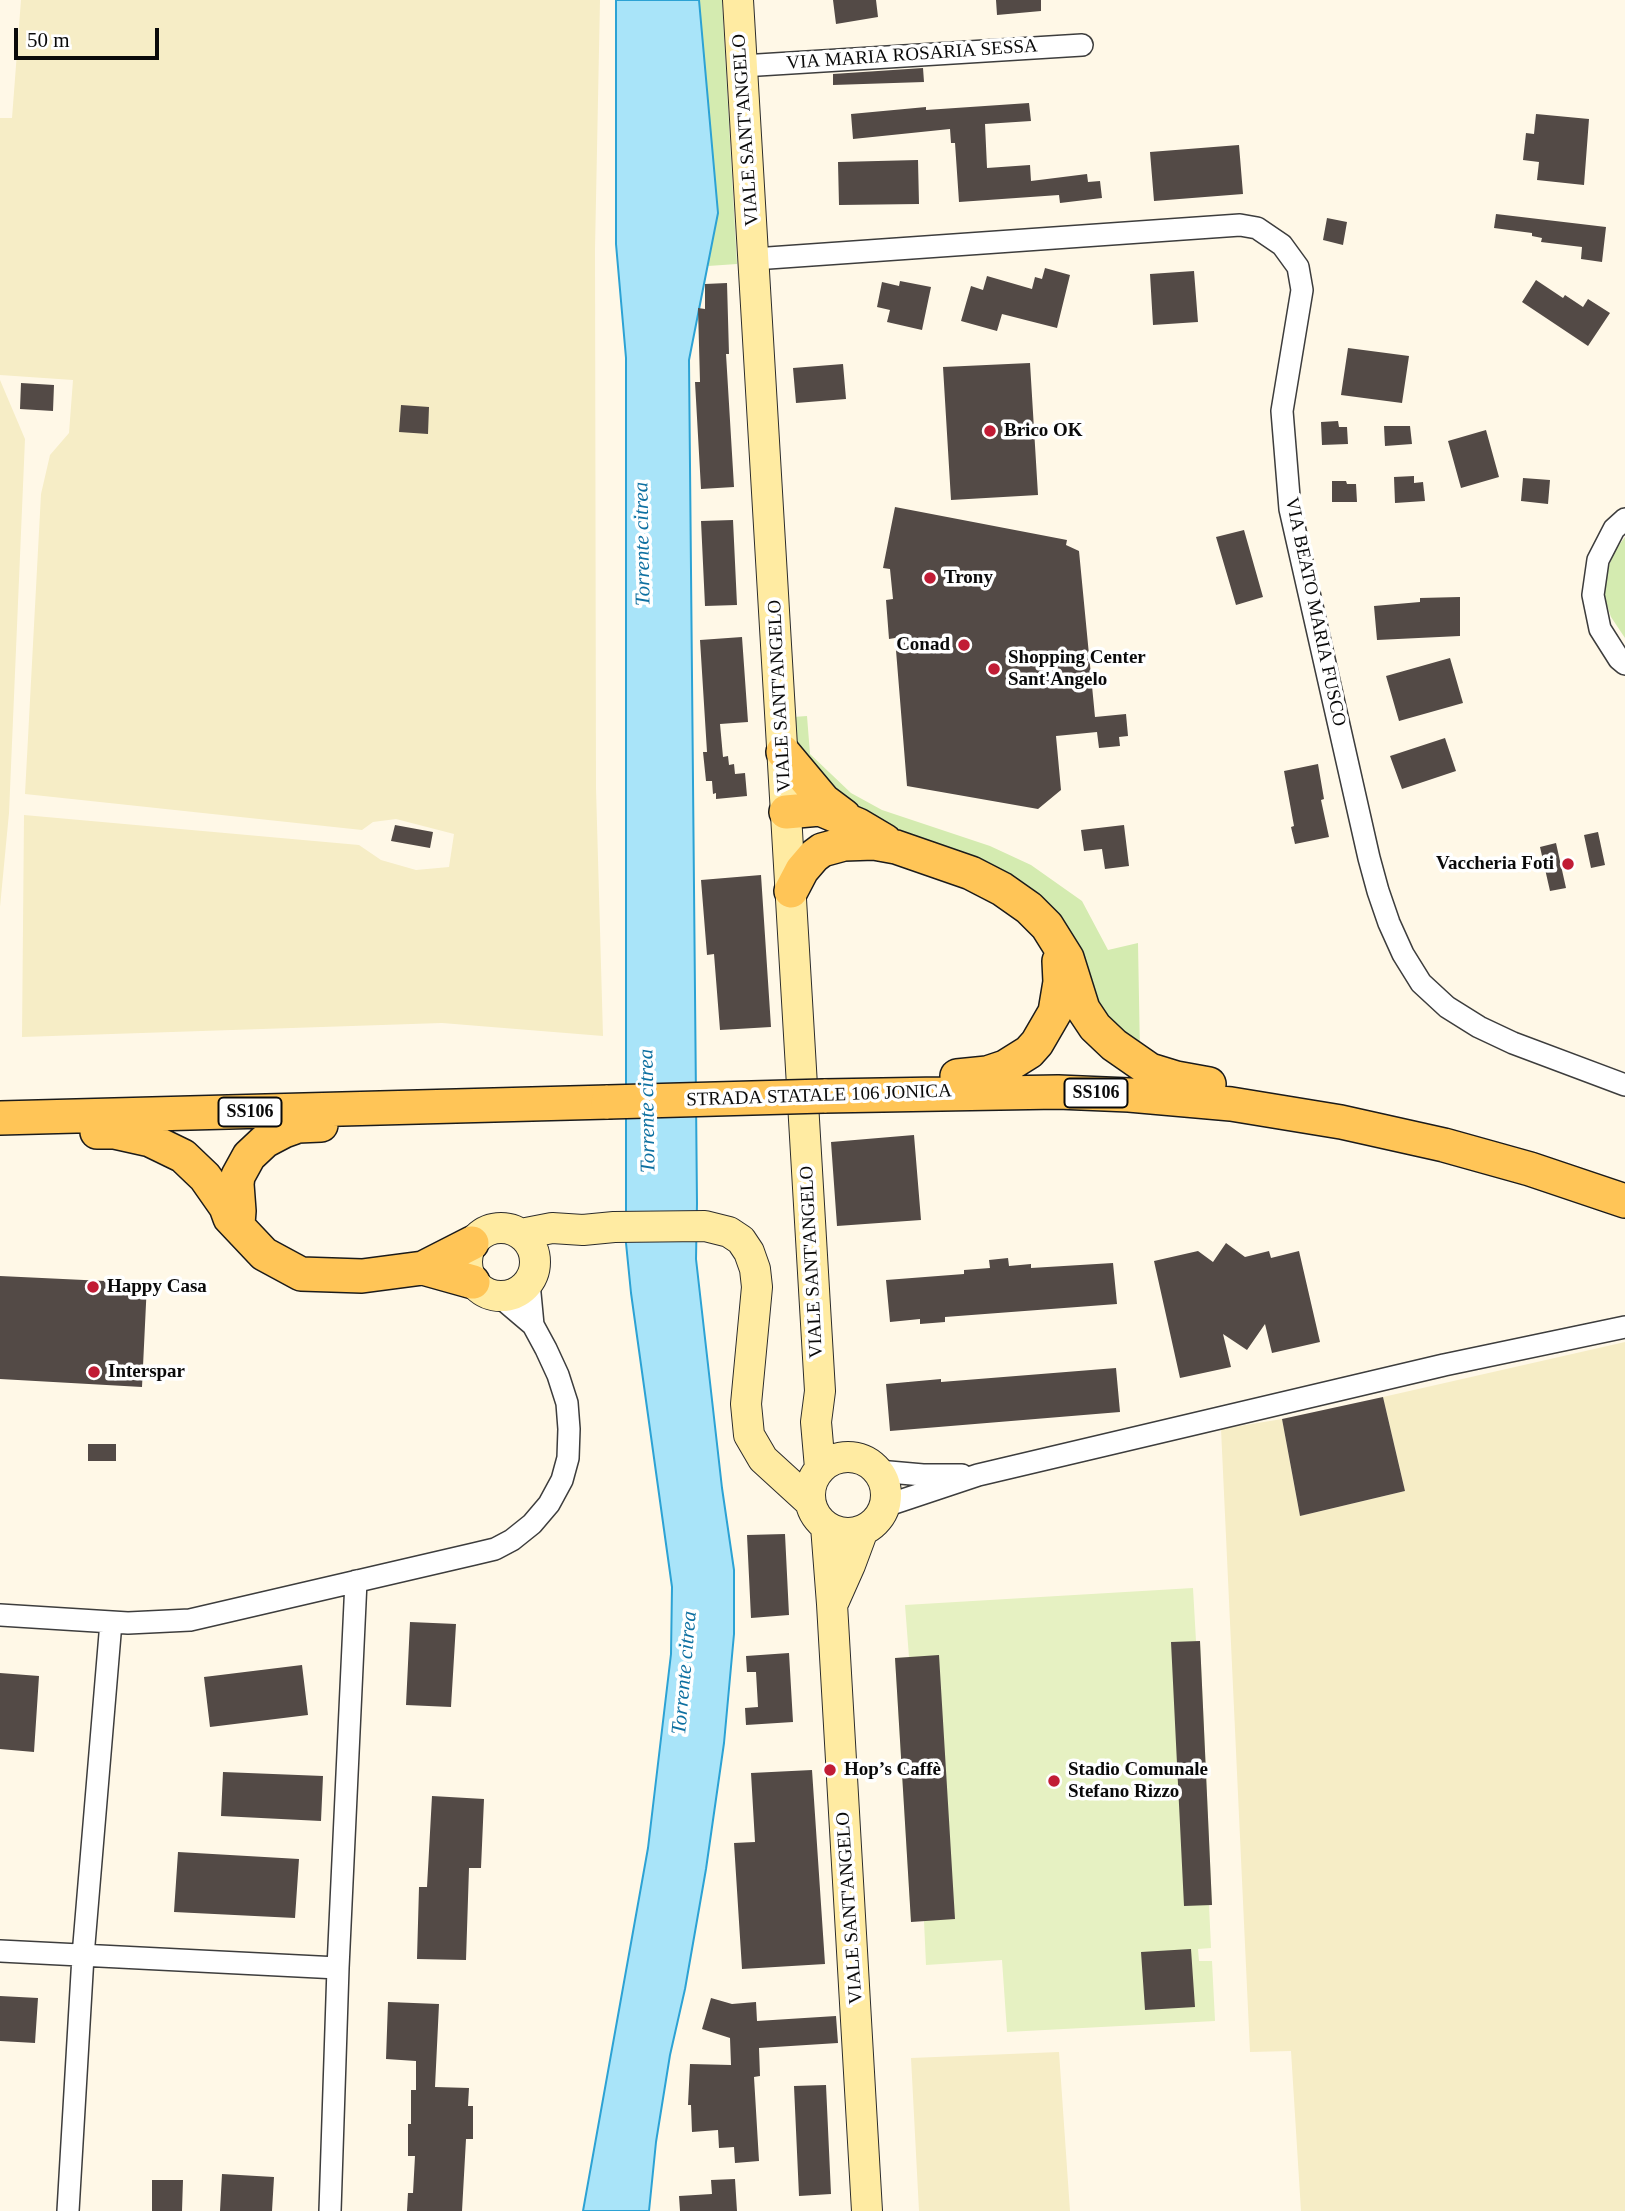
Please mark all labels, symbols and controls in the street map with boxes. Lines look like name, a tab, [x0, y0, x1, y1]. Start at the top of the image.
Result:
scale bar	[18, 14, 163, 58]
text: 50 m	[27, 28, 70, 52]
street label: VIALE SANT'ANGELO	[728, 33, 764, 227]
street label: VIA MARIA ROSARIA SESSA	[786, 35, 1038, 75]
place label: Brico OK	[1004, 420, 1083, 442]
marker: Brico OK	[982, 423, 998, 439]
water label: Torrente citrea	[629, 482, 657, 606]
street label: VIA BEATO MARIA FUSCO	[1280, 495, 1350, 729]
place label: Trony	[944, 567, 993, 589]
marker: Trony	[922, 570, 938, 586]
street label: VIALE SANT'ANGELO	[764, 599, 796, 793]
place label: Conad	[896, 634, 950, 656]
marker: Conad	[956, 637, 972, 653]
place label: Shopping Center Sant'Angelo	[1008, 647, 1146, 691]
marker: Shopping Center Sant'Angelo	[986, 661, 1002, 677]
place label: Vaccheria Foti	[1436, 853, 1554, 875]
marker: Vaccheria Foti	[1560, 856, 1576, 872]
water label: Torrente citrea	[634, 1049, 662, 1173]
road number: SS106	[1064, 1078, 1128, 1108]
street label: STRADA STATALE 106 JONICA	[686, 1080, 952, 1112]
road number: SS106	[218, 1098, 282, 1126]
street label: VIALE SANT'ANGELO	[796, 1165, 828, 1359]
place label: Happy Casa	[107, 1276, 207, 1298]
marker: Happy Casa	[85, 1279, 101, 1295]
place label: Interspar	[108, 1361, 185, 1383]
marker: Interspar	[86, 1364, 102, 1380]
water label: Torrente citrea	[667, 1610, 703, 1736]
place label: Hop’s Caffè	[844, 1759, 941, 1781]
place label: Stadio Comunale Stefano Rizzo	[1068, 1759, 1208, 1803]
marker: Hop’s Caffè	[822, 1762, 838, 1778]
marker: Stadio Comunale Stefano Rizzo	[1046, 1773, 1062, 1789]
street label: VIALE SANT'ANGELO	[832, 1811, 868, 2005]

